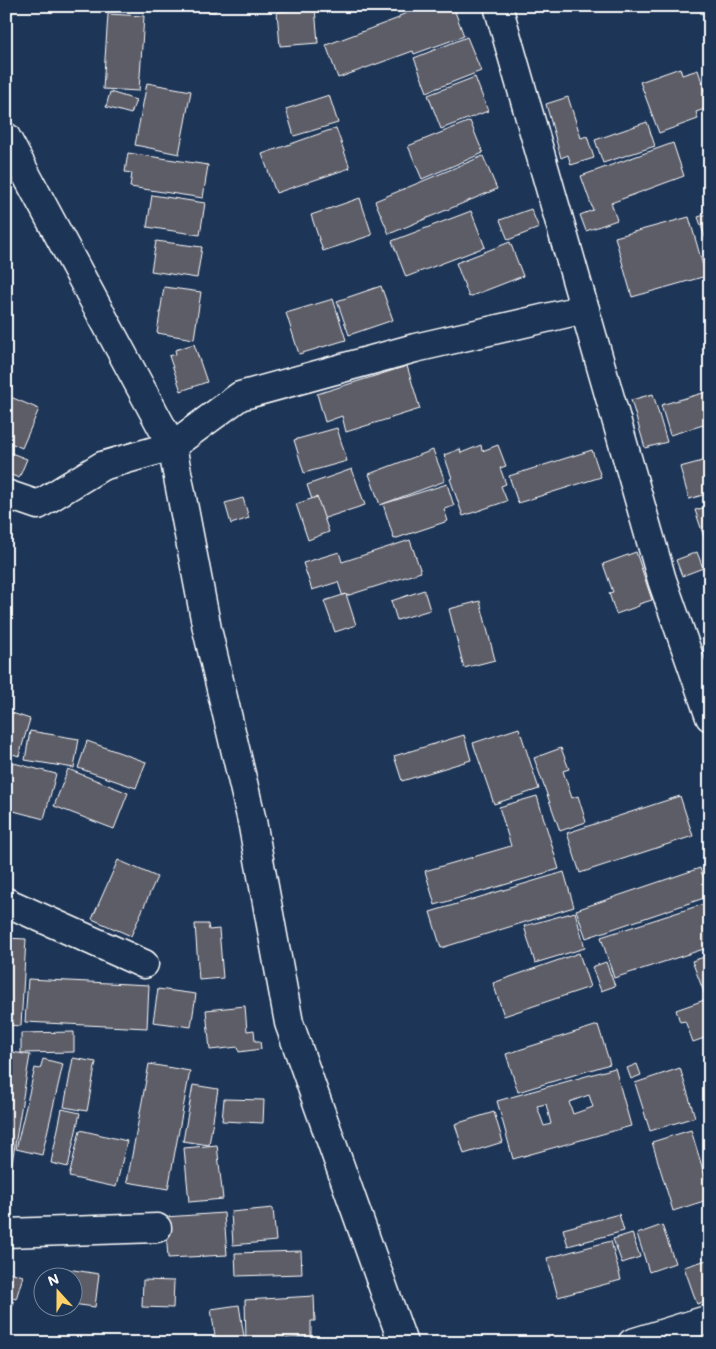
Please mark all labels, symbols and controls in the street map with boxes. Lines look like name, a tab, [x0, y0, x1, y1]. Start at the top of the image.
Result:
north arrow	[32, 1266, 82, 1316]
text: N	[45, 1269, 62, 1290]

